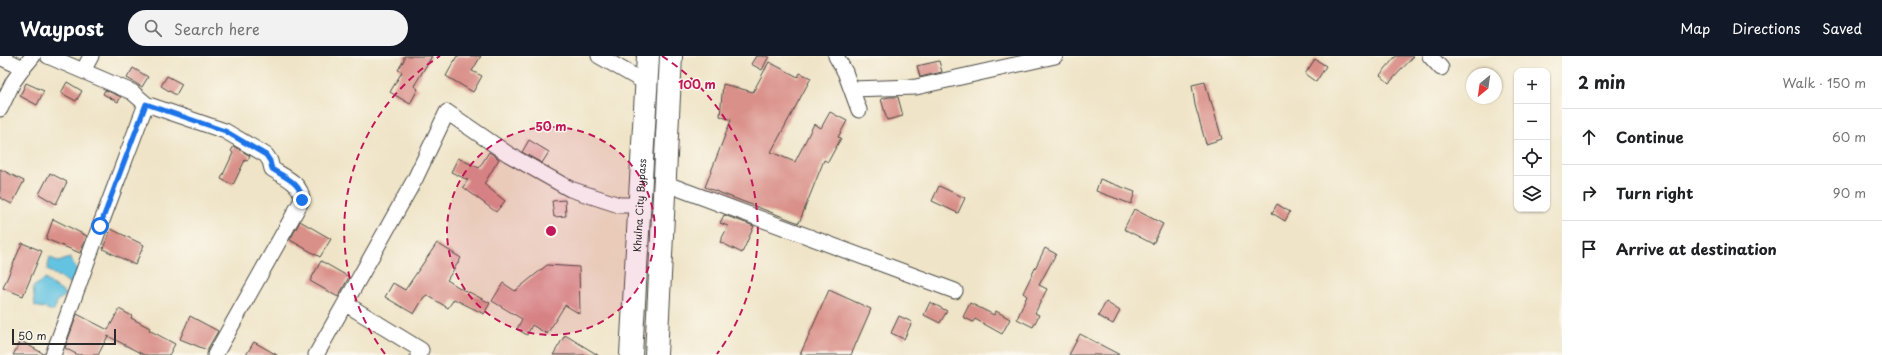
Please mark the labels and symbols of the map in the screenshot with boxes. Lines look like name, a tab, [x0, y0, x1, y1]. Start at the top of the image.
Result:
north arrow	[1466, 68, 1502, 104]
text: 100 m	[678, 75, 716, 93]
text: 50 m	[535, 117, 567, 135]
street label: Khulna City Bypass	[629, 158, 649, 252]
route end	[293, 191, 311, 209]
route start	[91, 217, 109, 235]
centre of rings	[544, 224, 558, 238]
scale bar	[12, 327, 116, 346]

